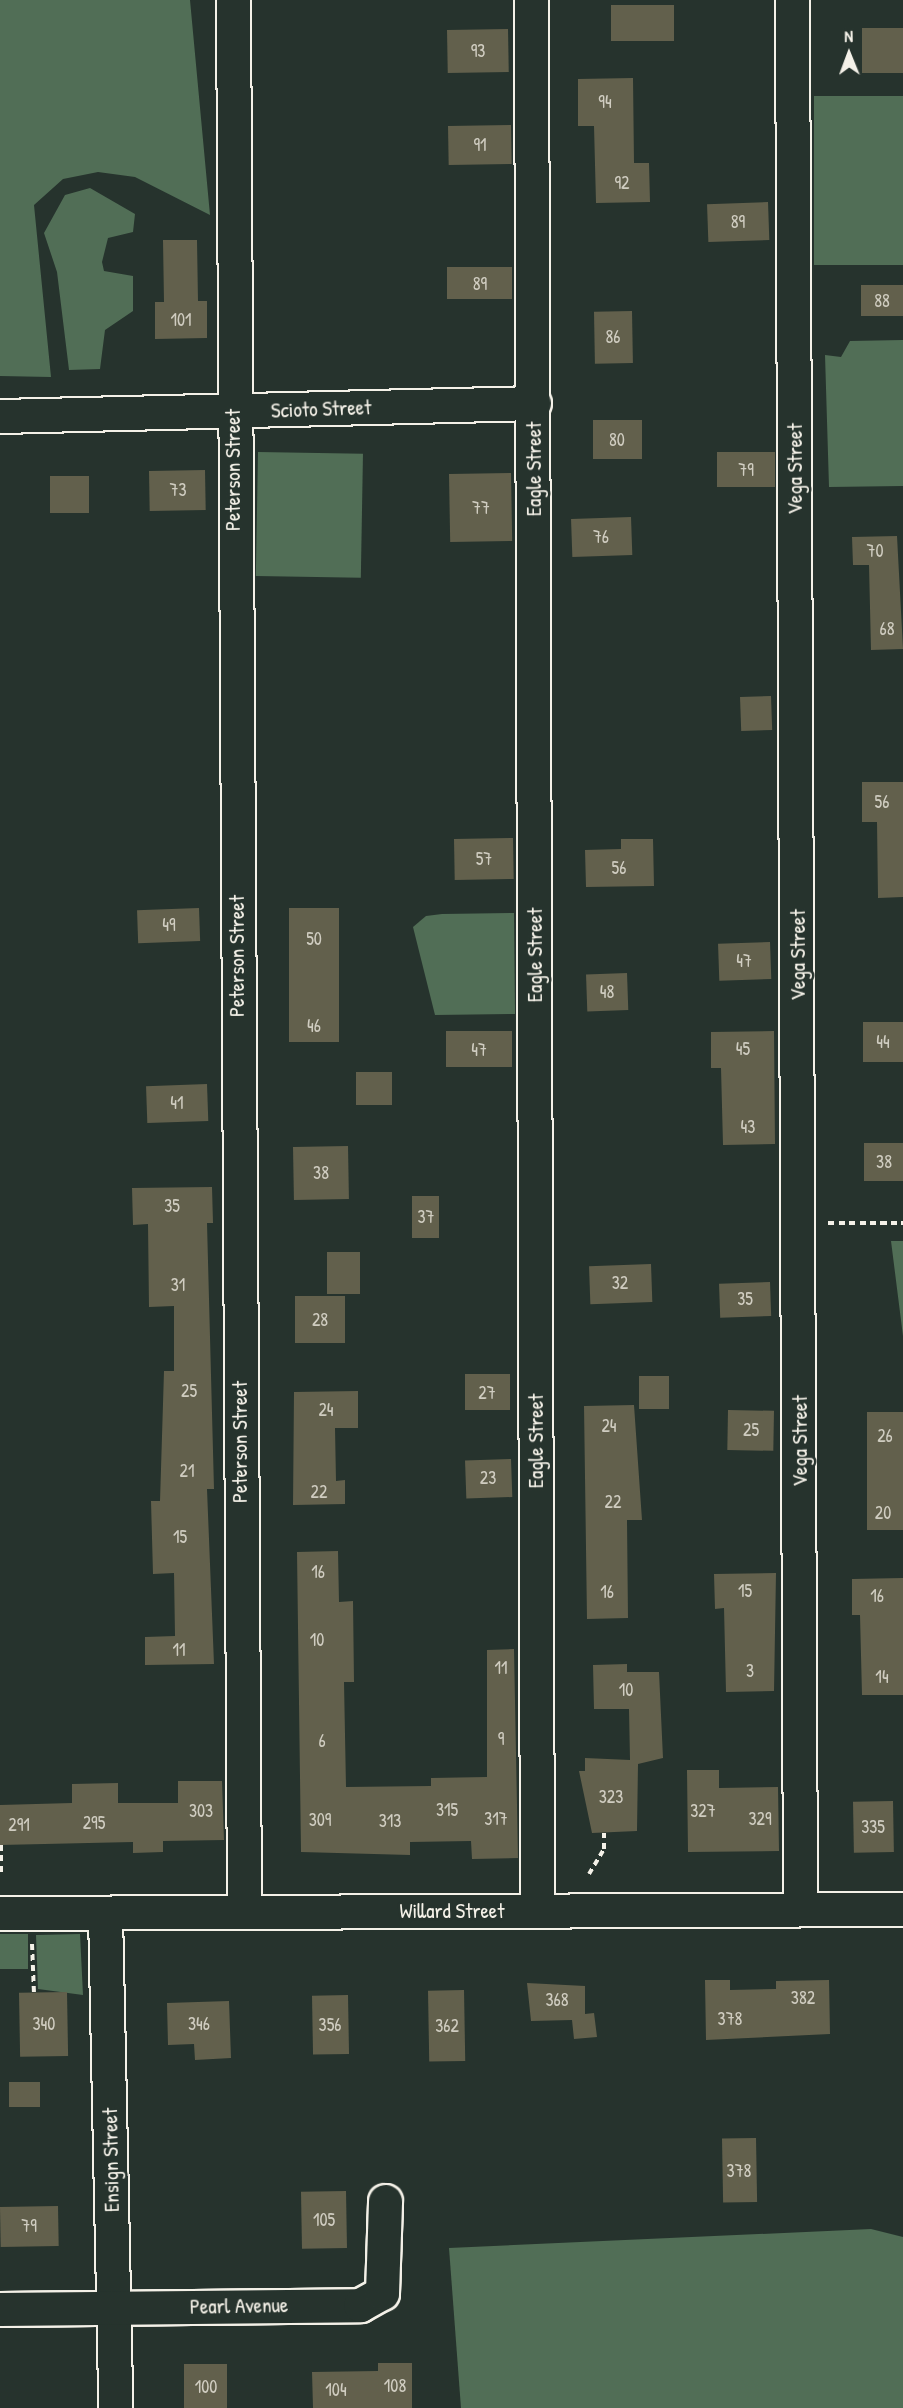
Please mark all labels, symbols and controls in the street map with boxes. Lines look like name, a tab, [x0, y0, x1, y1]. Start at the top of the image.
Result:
north arrow	[819, 24, 879, 84]
text: N	[844, 25, 853, 47]
house number: 93	[471, 40, 485, 62]
house number: 94	[598, 91, 612, 113]
house number: 91	[473, 134, 487, 156]
house number: 92	[614, 172, 630, 194]
house number: 89	[731, 211, 745, 233]
house number: 89	[473, 273, 487, 295]
house number: 88	[874, 290, 890, 312]
house number: 101	[170, 309, 192, 331]
house number: 86	[606, 326, 620, 348]
street label: Scioto Street	[270, 395, 372, 423]
street label: Peterson Street	[220, 409, 246, 531]
street label: Eagle Street	[521, 422, 547, 516]
street label: Vega Street	[782, 423, 808, 515]
house number: 80	[609, 429, 625, 451]
house number: 79	[738, 459, 754, 481]
house number: 73	[170, 479, 186, 501]
house number: 77	[472, 497, 490, 519]
house number: 76	[593, 526, 609, 548]
house number: 70	[867, 540, 883, 562]
house number: 68	[880, 618, 894, 640]
house number: 56	[875, 791, 889, 813]
house number: 57	[476, 848, 492, 870]
house number: 56	[612, 857, 626, 879]
street label: Peterson Street	[224, 895, 250, 1017]
street label: Eagle Street	[522, 908, 548, 1002]
street label: Vega Street	[785, 909, 811, 1001]
house number: 49	[162, 914, 176, 936]
house number: 50	[306, 928, 322, 950]
house number: 47	[736, 950, 752, 972]
house number: 48	[600, 981, 614, 1003]
house number: 46	[307, 1015, 321, 1037]
house number: 44	[876, 1031, 890, 1053]
house number: 45	[736, 1038, 750, 1060]
house number: 47	[471, 1039, 487, 1061]
house number: 41	[170, 1092, 184, 1114]
house number: 43	[741, 1116, 755, 1138]
house number: 38	[876, 1151, 892, 1173]
house number: 38	[313, 1162, 329, 1184]
house number: 35	[164, 1195, 180, 1217]
house number: 37	[418, 1206, 434, 1228]
house number: 32	[612, 1272, 628, 1294]
house number: 31	[171, 1274, 185, 1296]
house number: 35	[737, 1288, 753, 1310]
house number: 28	[312, 1309, 328, 1331]
house number: 25	[181, 1380, 197, 1402]
street label: Peterson Street	[227, 1381, 253, 1503]
house number: 27	[478, 1382, 496, 1404]
street label: Eagle Street	[523, 1394, 549, 1488]
street label: Vega Street	[787, 1395, 813, 1487]
house number: 24	[318, 1399, 334, 1421]
house number: 24	[601, 1415, 617, 1437]
house number: 25	[743, 1419, 759, 1441]
house number: 26	[877, 1425, 893, 1447]
house number: 21	[180, 1460, 194, 1482]
house number: 23	[480, 1467, 496, 1489]
house number: 22	[311, 1481, 327, 1503]
house number: 22	[605, 1491, 621, 1513]
house number: 20	[875, 1502, 891, 1524]
house number: 15	[173, 1526, 187, 1548]
house number: 16	[311, 1561, 325, 1583]
house number: 15	[738, 1580, 752, 1602]
house number: 16	[600, 1581, 614, 1603]
house number: 16	[870, 1585, 884, 1607]
house number: 10	[310, 1629, 324, 1651]
house number: 11	[172, 1639, 186, 1661]
house number: 11	[494, 1657, 508, 1679]
house number: 3	[746, 1660, 754, 1682]
house number: 14	[875, 1666, 889, 1688]
house number: 10	[619, 1679, 633, 1701]
house number: 9	[498, 1728, 504, 1750]
house number: 6	[318, 1730, 326, 1752]
house number: 323	[599, 1786, 623, 1808]
house number: 315	[436, 1799, 458, 1821]
house number: 303	[189, 1800, 213, 1822]
house number: 327	[690, 1800, 716, 1822]
house number: 317	[484, 1808, 508, 1830]
house number: 329	[748, 1808, 772, 1830]
house number: 309	[309, 1809, 331, 1831]
house number: 313	[379, 1810, 401, 1832]
house number: 295	[83, 1812, 105, 1834]
house number: 291	[8, 1814, 30, 1836]
house number: 335	[861, 1816, 885, 1838]
street label: Willard Street	[400, 1898, 504, 1924]
house number: 382	[791, 1987, 815, 2009]
house number: 368	[545, 1989, 569, 2011]
house number: 378	[718, 2008, 742, 2030]
house number: 340	[33, 2013, 55, 2035]
house number: 346	[188, 2013, 210, 2035]
house number: 356	[319, 2014, 341, 2036]
house number: 362	[435, 2015, 459, 2037]
street label: Ensign Street	[97, 2108, 125, 2212]
house number: 378	[727, 2160, 751, 2182]
house number: 105	[313, 2209, 335, 2231]
house number: 79	[21, 2215, 37, 2237]
street label: Pearl Avenue	[190, 2293, 288, 2319]
house number: 108	[384, 2375, 406, 2397]
house number: 100	[195, 2376, 217, 2398]
house number: 104	[325, 2379, 347, 2401]

